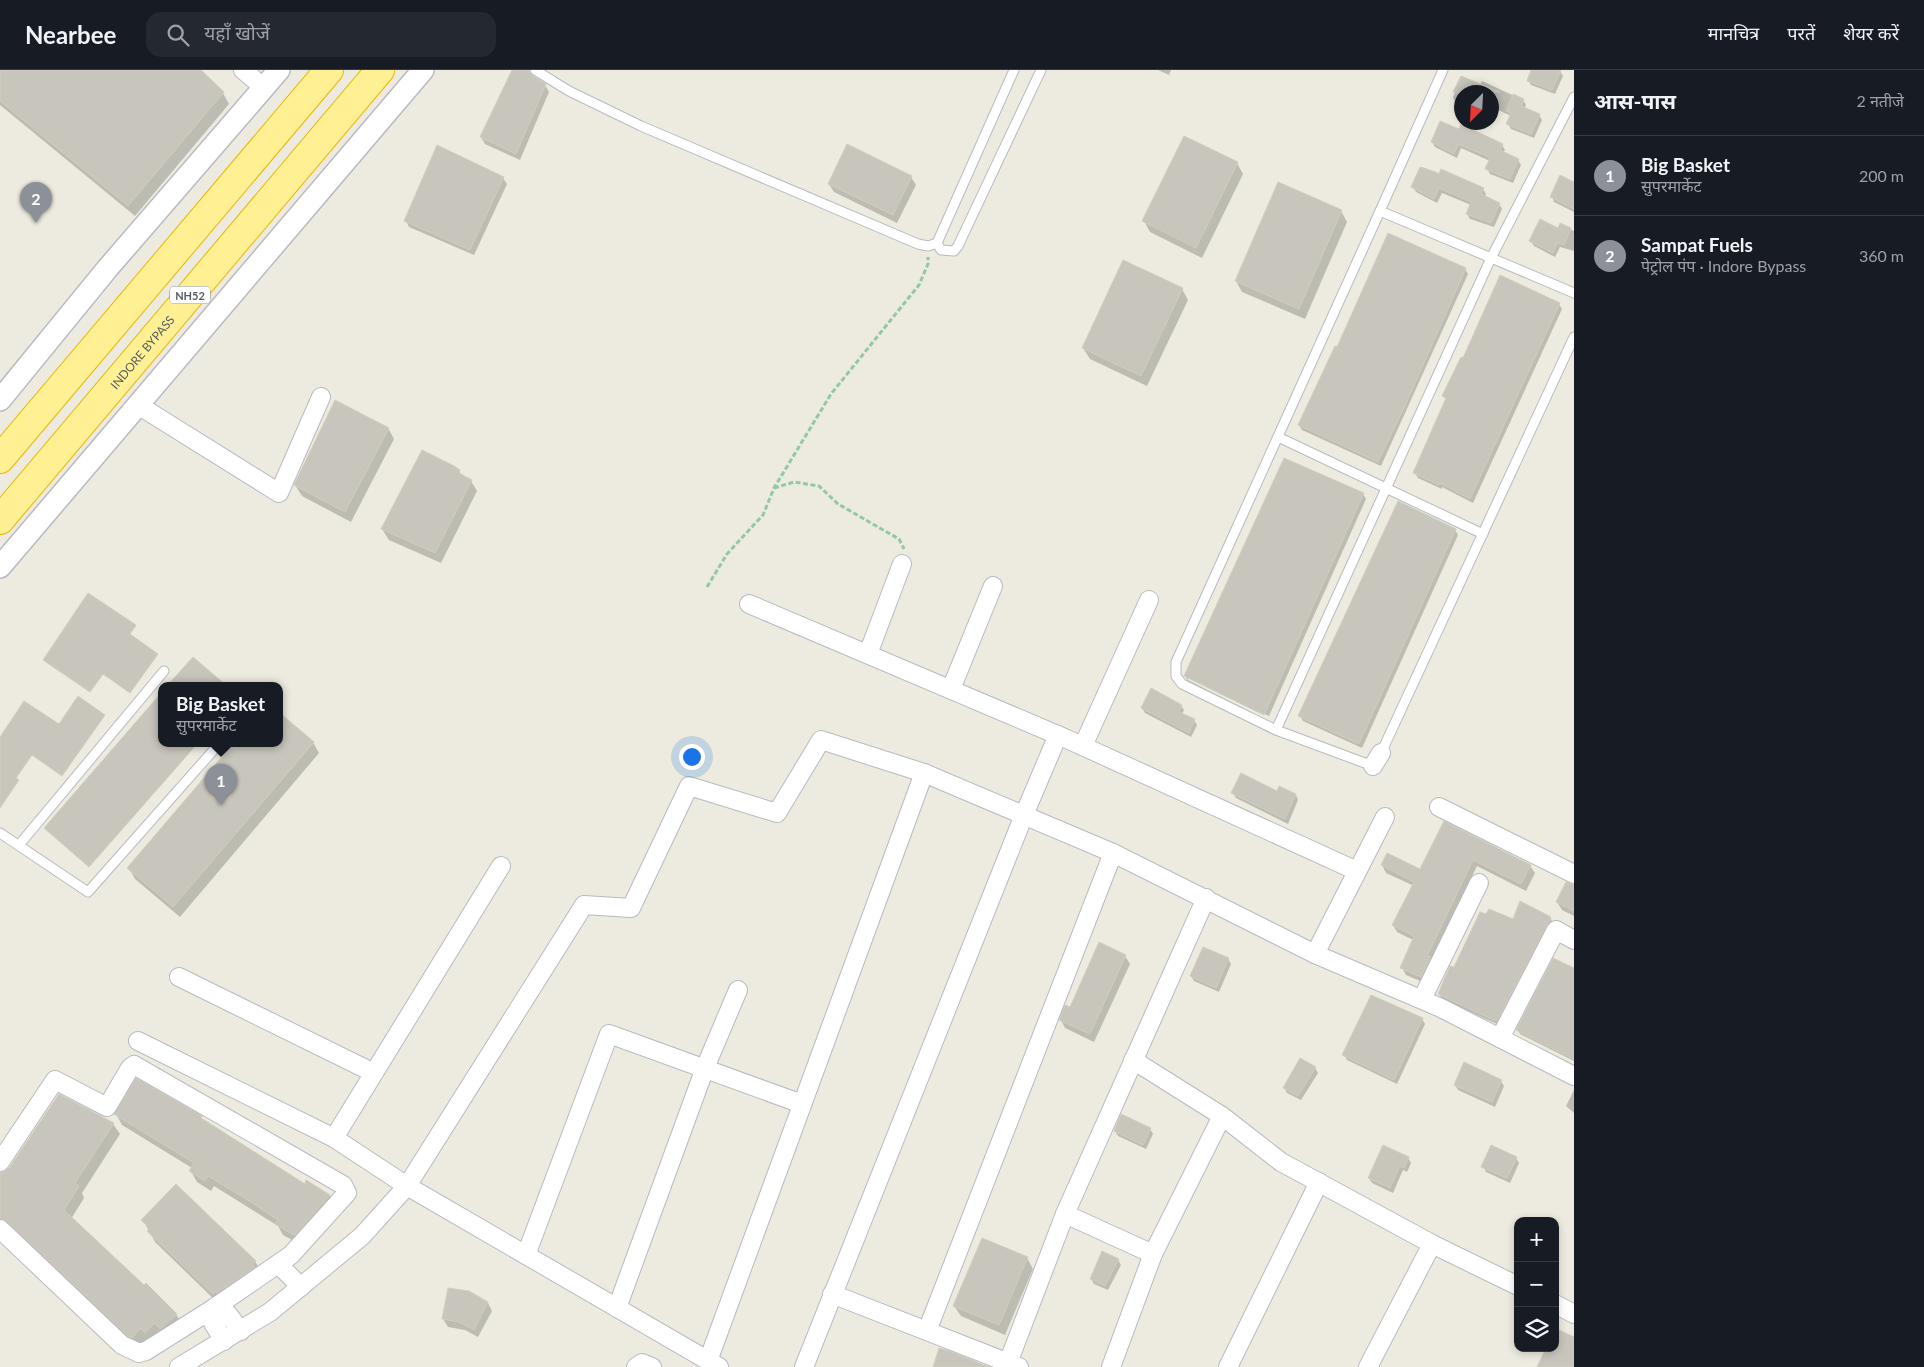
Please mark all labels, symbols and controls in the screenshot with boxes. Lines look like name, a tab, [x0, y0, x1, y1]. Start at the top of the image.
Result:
search box	[146, 12, 496, 57]
text: Nearbee	[25, 20, 116, 49]
icon: search	[164, 21, 192, 49]
text: यहाँ खोजें	[204, 21, 270, 44]
text: मानचित्र	[1708, 22, 1759, 44]
text: परतें	[1787, 22, 1815, 44]
text: शेयर करें	[1843, 22, 1899, 44]
north arrow	[1454, 85, 1499, 130]
text: आस-पास	[1594, 88, 1676, 113]
text: 2 नतीजे	[1857, 91, 1904, 110]
text: Big Basket	[1641, 153, 1730, 176]
text: 1	[1605, 166, 1615, 185]
text: 200 m	[1859, 166, 1904, 185]
text: सुपरमार्केट	[1641, 176, 1702, 195]
pin: 2	[20, 182, 52, 223]
text: Sampat Fuels	[1641, 233, 1753, 256]
text: 2	[1605, 246, 1615, 265]
text: 360 m	[1859, 246, 1904, 265]
text: पेट्रोल पंप · Indore Bypass	[1641, 256, 1806, 275]
road number: NH52	[170, 286, 210, 304]
street label: INDORE BYPASS	[107, 312, 177, 392]
popup	[158, 682, 283, 747]
text: Big Basket	[176, 692, 265, 715]
text: सुपरमार्केट	[176, 715, 237, 734]
your location	[679, 744, 705, 770]
pin: 1	[205, 764, 237, 805]
map controls	[1514, 1217, 1559, 1352]
button: +	[1514, 1217, 1559, 1262]
button: −	[1514, 1262, 1559, 1307]
button: layers	[1514, 1307, 1559, 1352]

